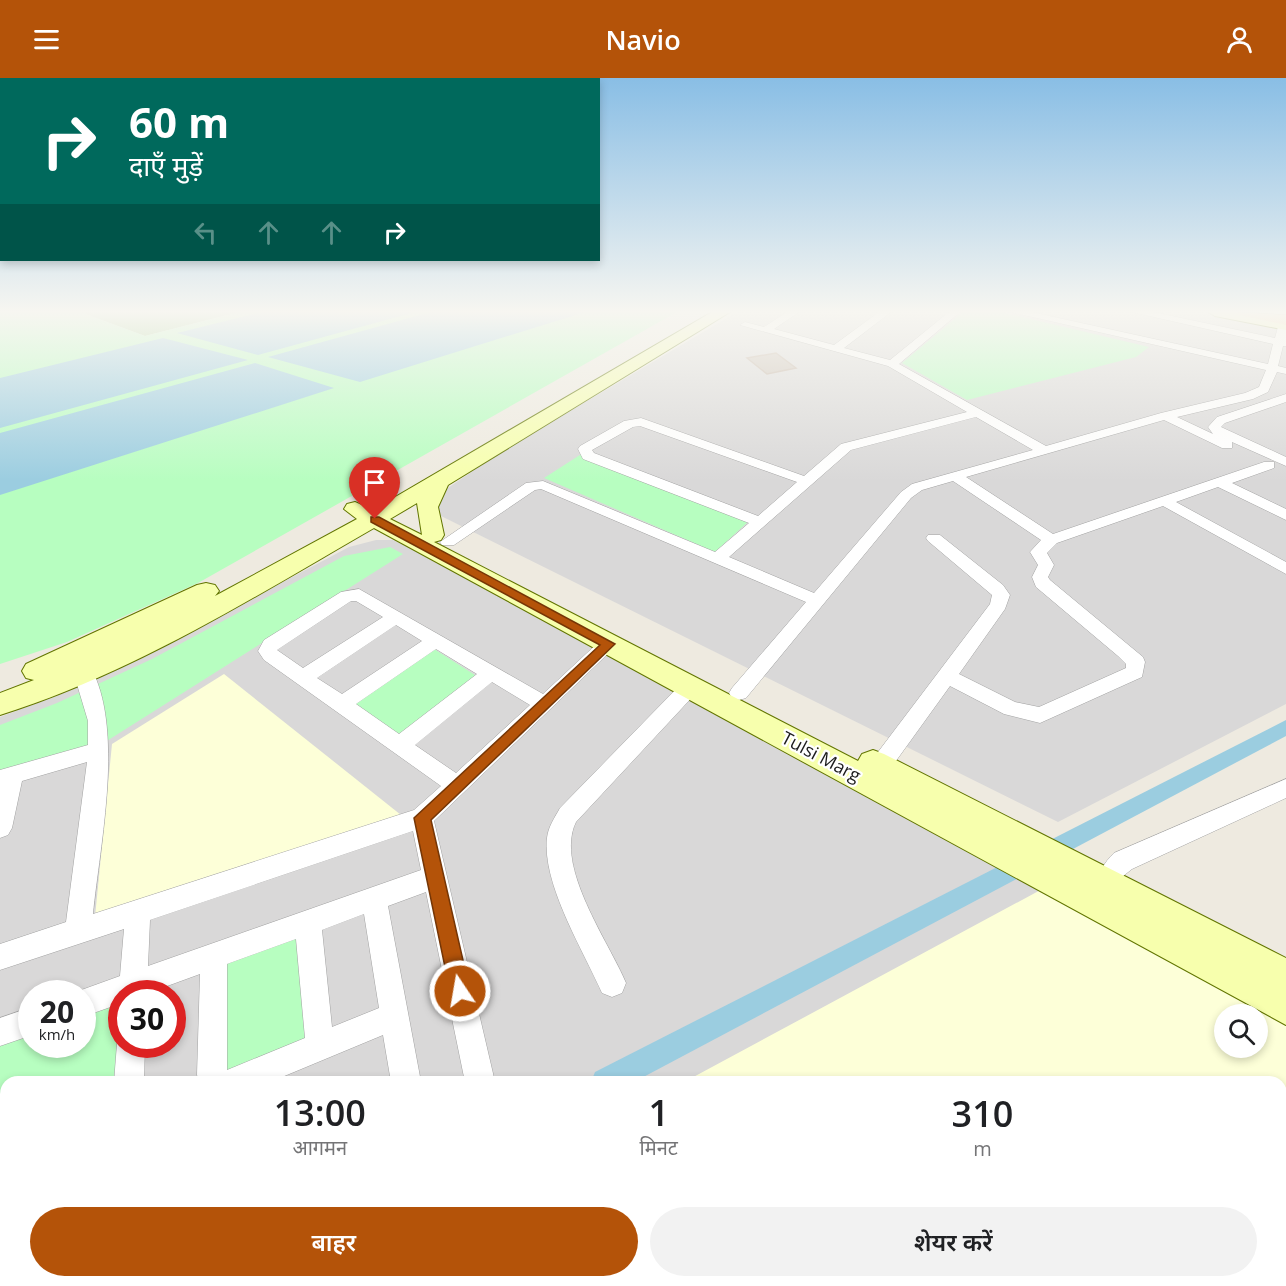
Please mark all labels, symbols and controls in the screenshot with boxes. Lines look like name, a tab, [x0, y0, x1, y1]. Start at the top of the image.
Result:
text: Navio	[605, 21, 681, 58]
icon: menu	[30, 23, 63, 56]
icon: person	[1223, 23, 1256, 56]
text: 60 m	[129, 93, 229, 150]
icon: right	[30, 102, 108, 180]
text: दाएँ मुड़ें	[129, 147, 203, 184]
icon: left	[189, 216, 222, 249]
icon: ahead	[252, 216, 285, 249]
icon: ahead	[315, 216, 348, 249]
icon: right	[378, 216, 411, 249]
pin	[349, 457, 400, 519]
icon: arrive	[358, 466, 391, 499]
street label: Tulsi Marg	[778, 725, 866, 787]
position arrow	[428, 959, 492, 1023]
speed limit sign: 30	[108, 980, 186, 1058]
text: 20	[40, 991, 74, 1032]
map controls	[1214, 1004, 1268, 1058]
button: search	[1214, 1004, 1268, 1058]
text: km/h	[39, 1024, 75, 1044]
text: 13:00	[274, 1088, 366, 1137]
text: 1	[648, 1088, 669, 1137]
text: 310	[952, 1089, 1013, 1138]
text: आगमन	[292, 1134, 347, 1161]
text: मिनट	[640, 1134, 678, 1161]
text: m	[973, 1135, 992, 1162]
button: बाहर	[30, 1207, 638, 1276]
button: शेयर करें	[650, 1207, 1257, 1276]

